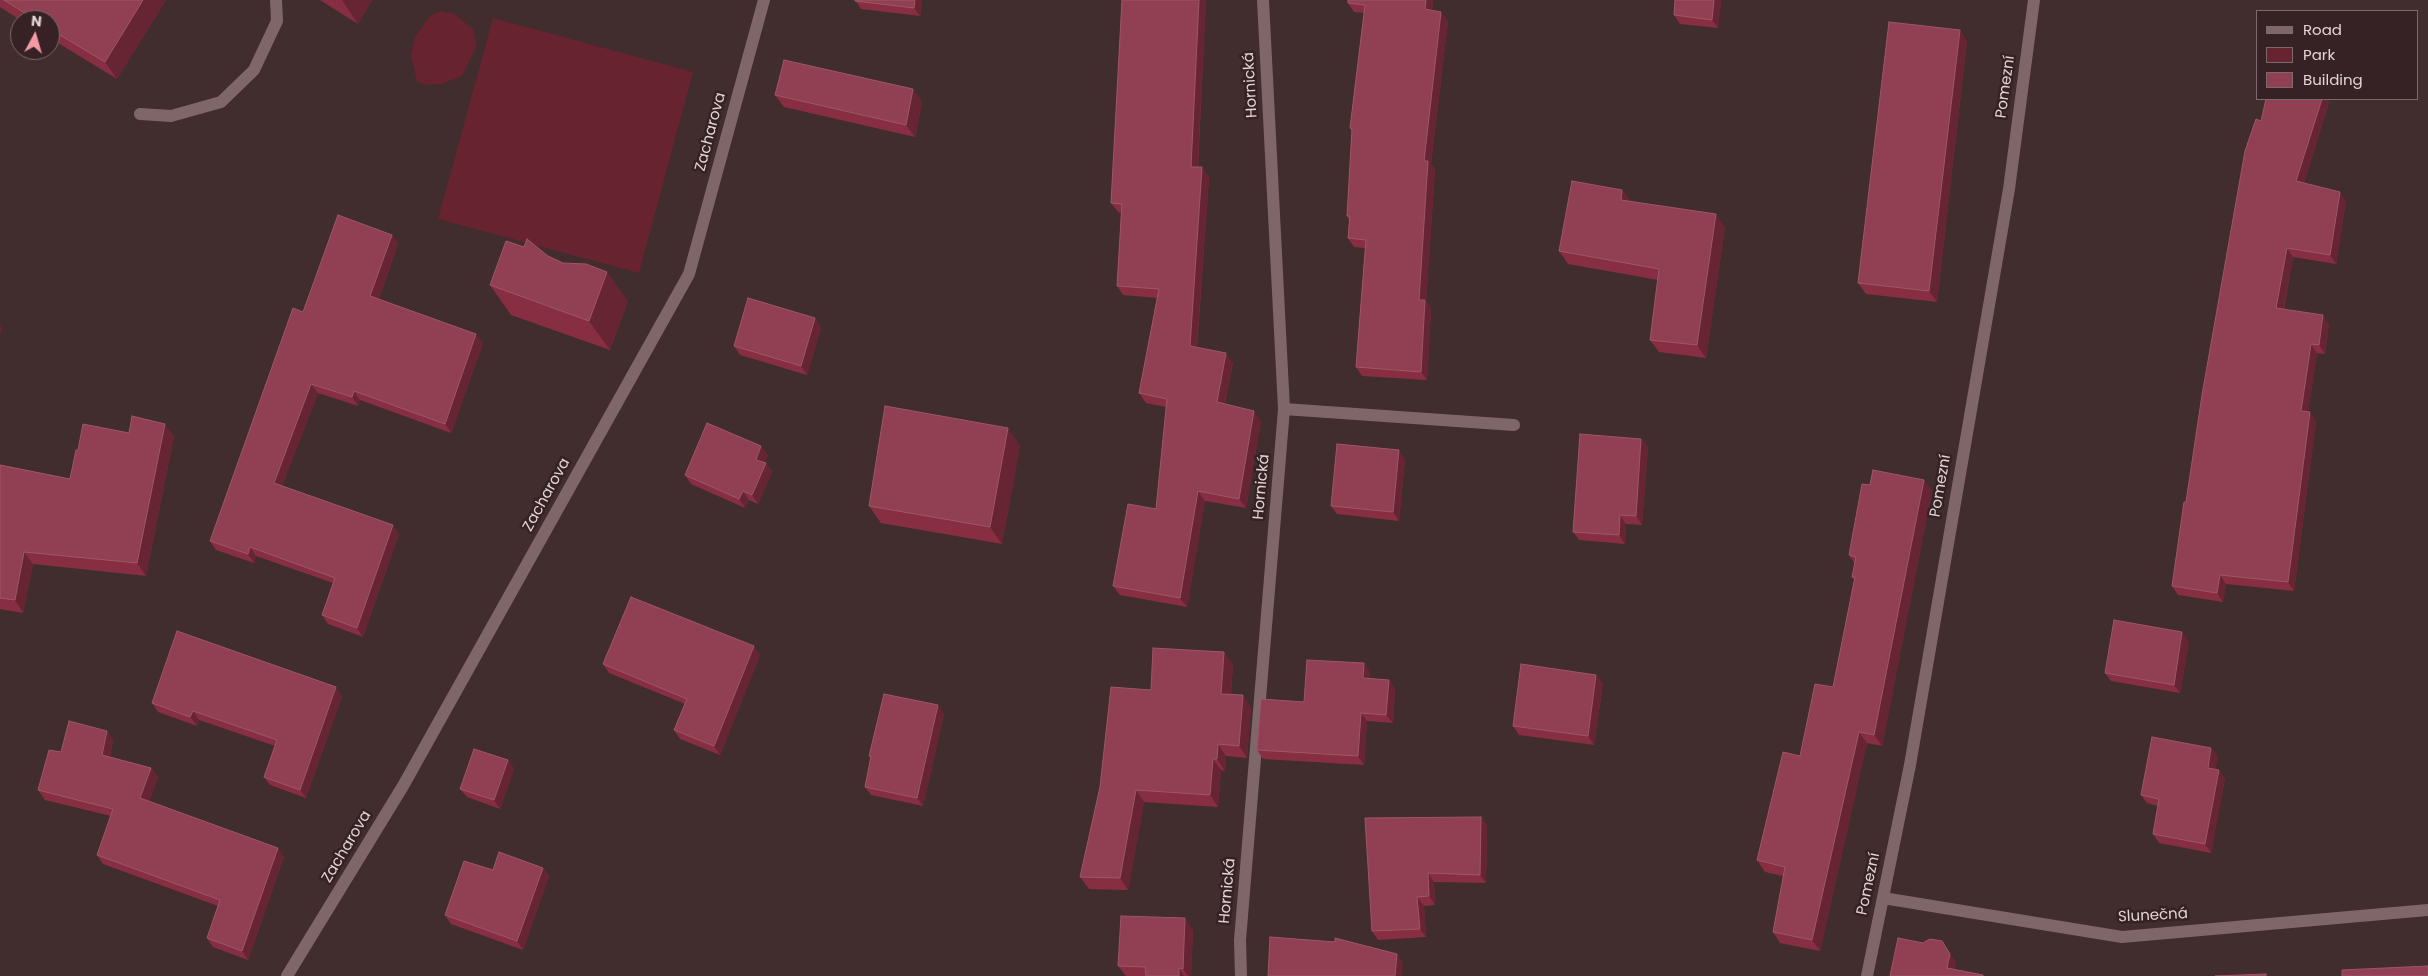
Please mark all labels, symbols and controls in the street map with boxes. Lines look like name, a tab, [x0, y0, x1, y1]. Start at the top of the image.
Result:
north arrow	[10, 10, 60, 60]
legend	[2256, 10, 2418, 100]
text: N	[30, 11, 43, 32]
text: Road	[2303, 19, 2342, 40]
text: Park	[2303, 44, 2335, 65]
street label: Hornická	[1240, 52, 1262, 118]
street label: Pomezní	[1993, 54, 2019, 120]
text: Building	[2303, 69, 2363, 90]
street label: Zacharova	[692, 91, 730, 173]
street label: Hornická	[1250, 453, 1274, 521]
street label: Pomezní	[1927, 453, 1955, 519]
street label: Zacharova	[520, 455, 574, 535]
street label: Zacharova	[318, 808, 376, 886]
street label: Pomezní	[1854, 851, 1884, 917]
street label: Hornická	[1216, 857, 1240, 925]
street label: Slunečná	[2118, 905, 2188, 927]

